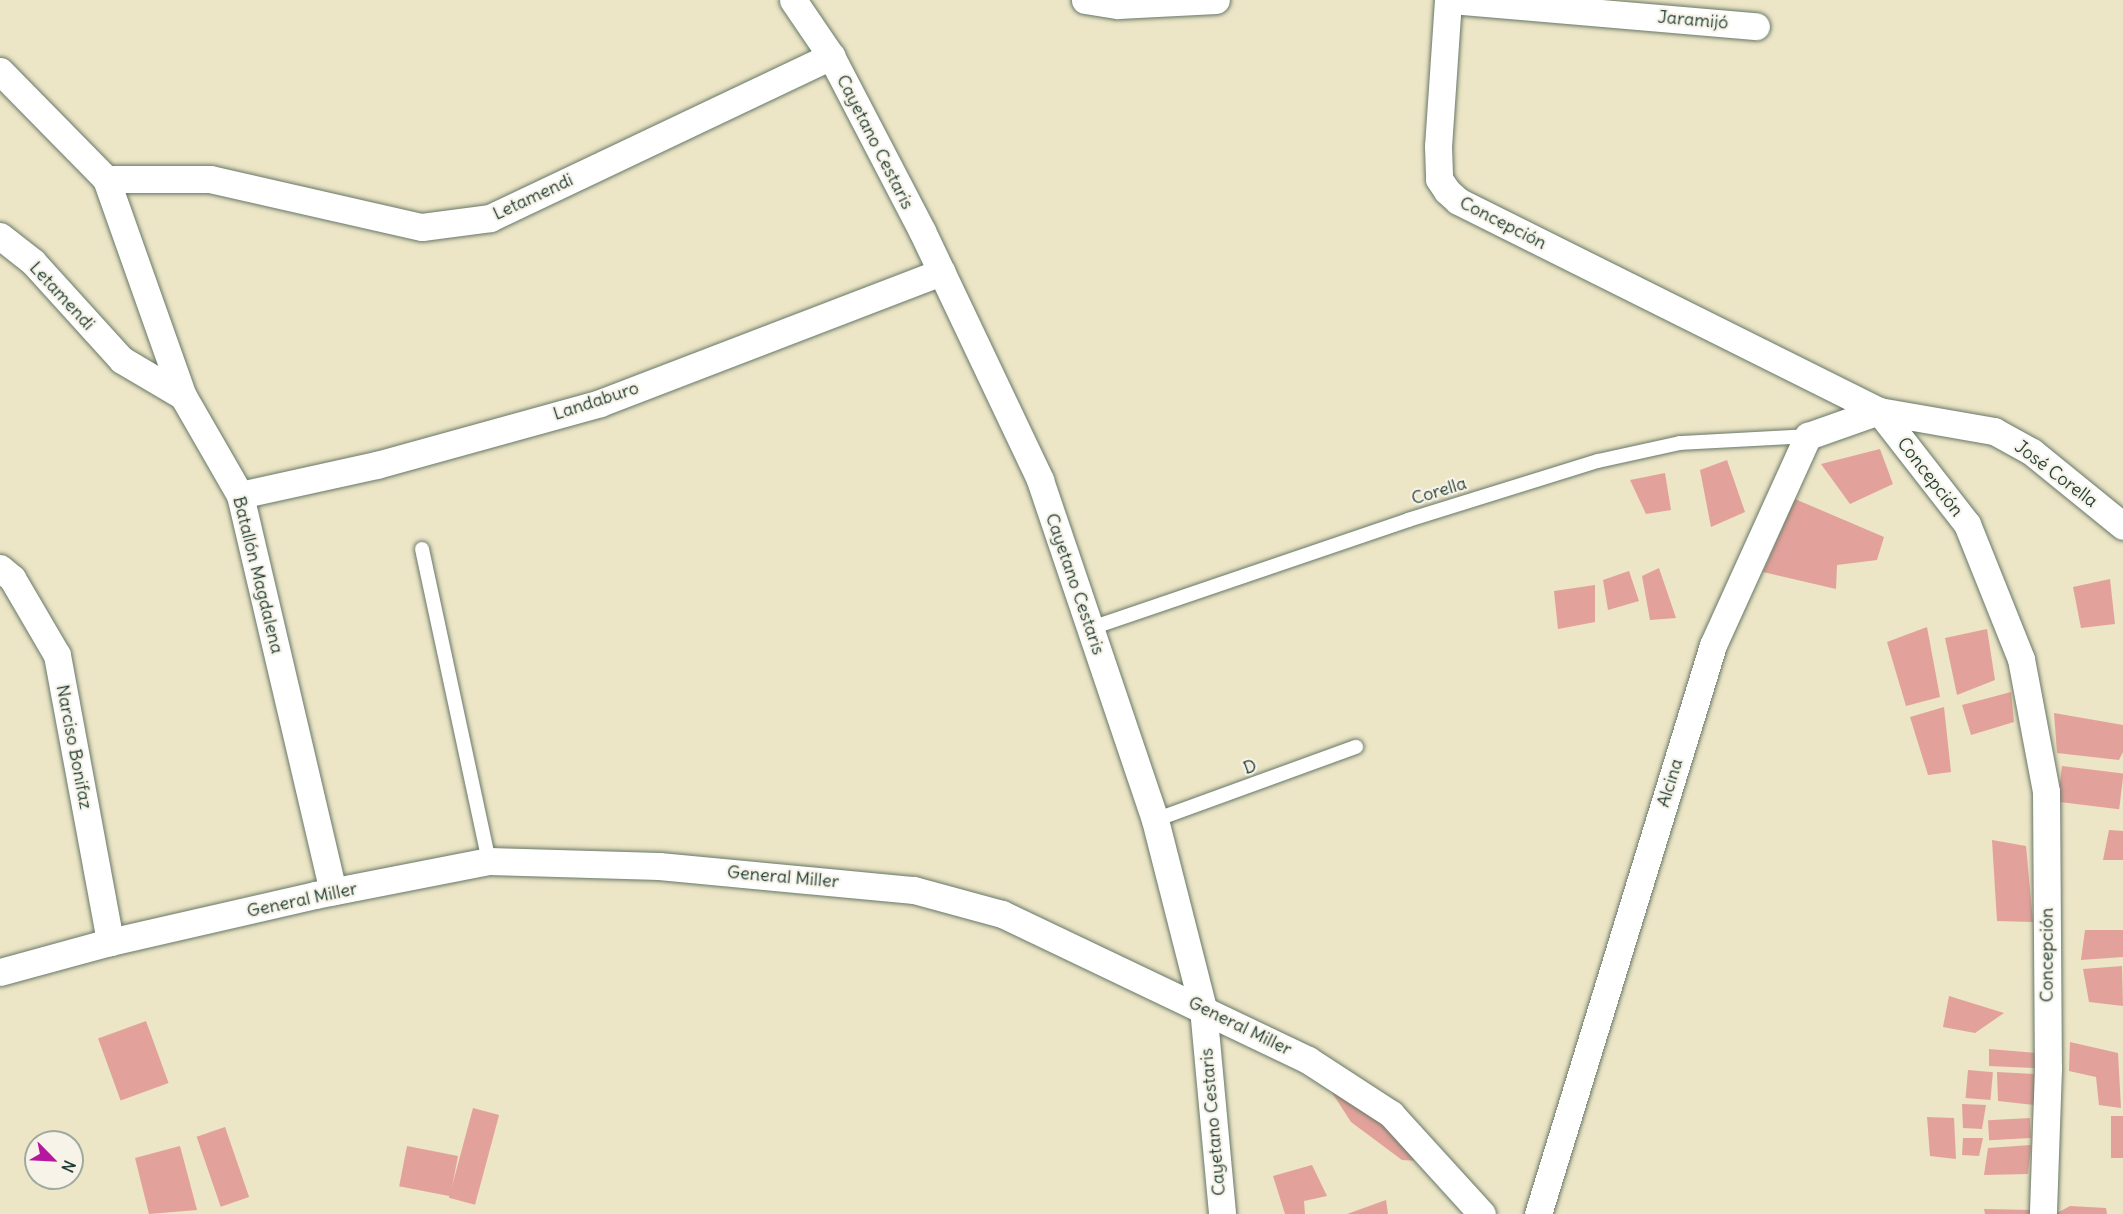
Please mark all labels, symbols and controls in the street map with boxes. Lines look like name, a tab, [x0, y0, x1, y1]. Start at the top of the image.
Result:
street label: Jaramijó	[1657, 6, 1729, 34]
street label: Cayetano Cestaris	[832, 71, 918, 213]
street label: Letamendi	[490, 169, 576, 225]
street label: Concepción	[1456, 192, 1550, 254]
street label: Letamendi	[25, 257, 99, 335]
street label: Landaburo	[550, 377, 642, 425]
street label: Concepción	[1892, 433, 1968, 521]
street label: José Corella	[2010, 436, 2102, 512]
street label: Corella	[1409, 472, 1469, 510]
street label: Batallón Magdalena	[228, 494, 288, 656]
street label: Cayetano Cestaris	[1041, 510, 1109, 658]
street label: Narciso Bonifaz	[51, 683, 97, 811]
street label: D	[1240, 755, 1260, 779]
street label: Alcina	[1652, 756, 1688, 810]
street label: General Miller	[726, 861, 840, 893]
street label: General Miller	[245, 878, 359, 922]
street label: Concepción	[2036, 908, 2058, 1002]
street label: General Miller	[1185, 992, 1295, 1060]
street label: Cayetano Cestaris	[1196, 1047, 1230, 1197]
north arrow	[24, 1130, 84, 1190]
text: N	[57, 1157, 80, 1176]

